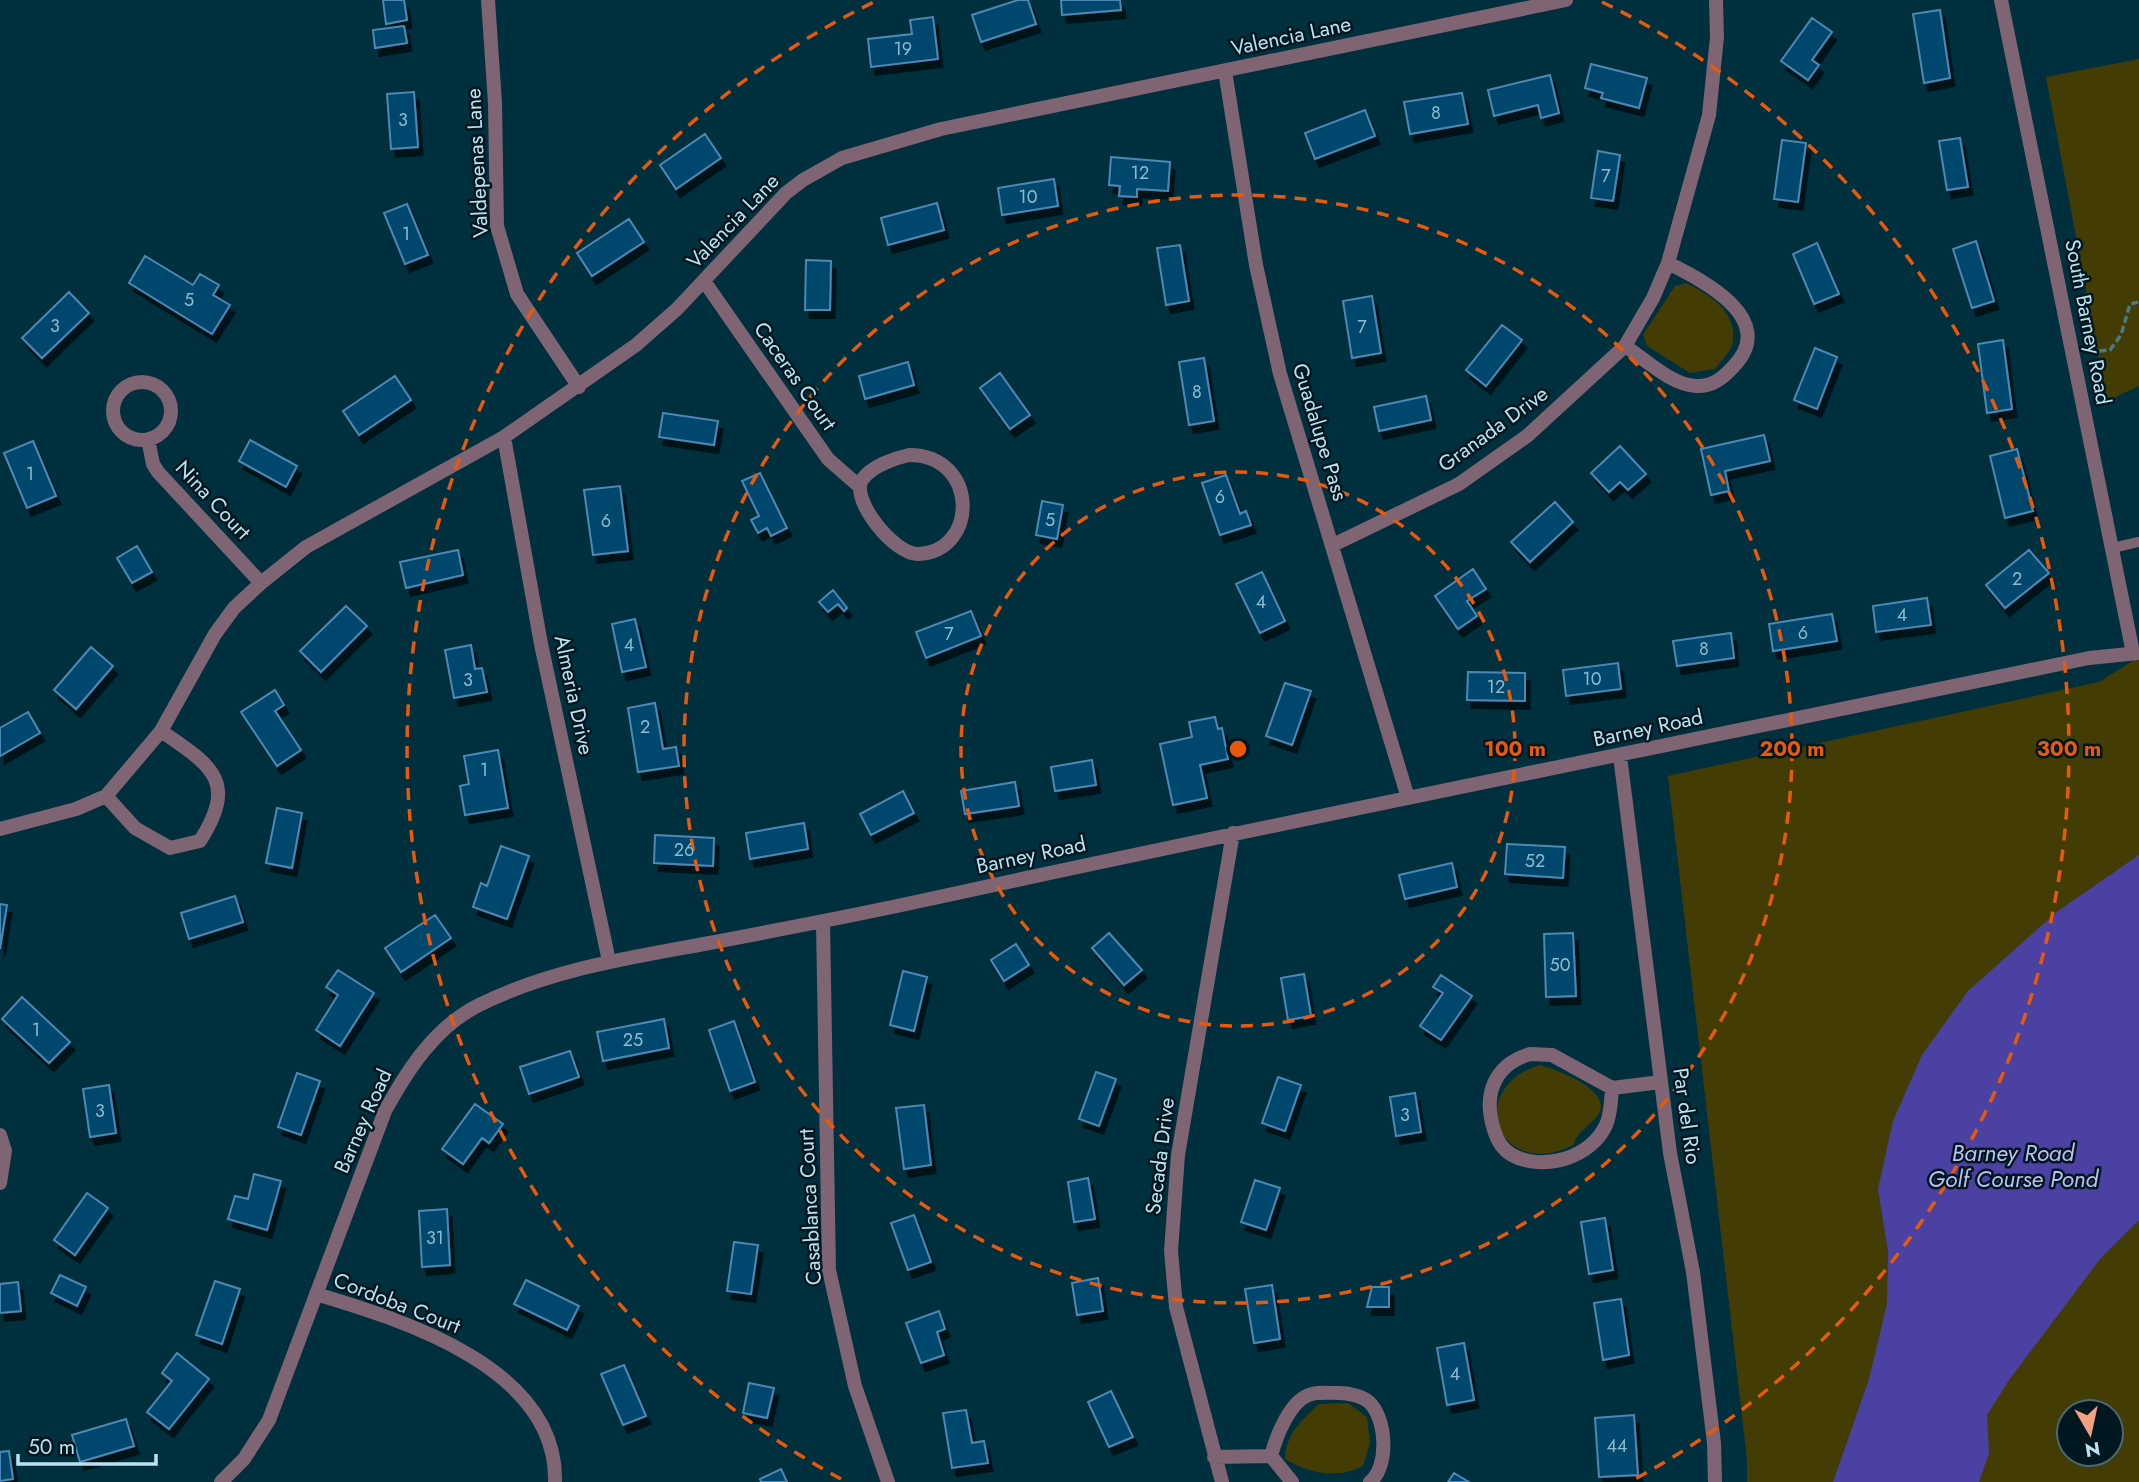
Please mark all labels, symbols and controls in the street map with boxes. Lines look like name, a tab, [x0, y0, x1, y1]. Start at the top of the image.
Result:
street label: Valencia Lane	[1228, 9, 1354, 63]
house number: 19	[894, 36, 912, 62]
street label: Valdepenas Lane	[458, 87, 496, 238]
house number: 8	[1431, 100, 1441, 126]
house number: 3	[398, 107, 408, 133]
house number: 12	[1131, 160, 1149, 186]
house number: 7	[1601, 163, 1611, 189]
street label: Valencia Lane	[680, 167, 786, 275]
house number: 10	[1019, 184, 1038, 210]
house number: 1	[402, 221, 410, 247]
street label: South Barney Road	[2057, 237, 2119, 407]
house number: 5	[184, 287, 194, 313]
house number: 3	[50, 313, 60, 339]
house number: 7	[1357, 314, 1367, 340]
street label: Caceras Court	[746, 316, 844, 436]
street label: Guadalupe Pass	[1285, 360, 1355, 504]
house number: 8	[1192, 379, 1202, 405]
street label: Granada Drive	[1432, 379, 1554, 479]
street label: Nina Court	[169, 454, 257, 546]
house number: 1	[26, 461, 34, 487]
house number: 6	[1215, 484, 1225, 510]
house number: 5	[1045, 507, 1055, 533]
house number: 6	[601, 508, 611, 534]
house number: 2	[2012, 566, 2022, 592]
house number: 4	[1256, 589, 1266, 615]
house number: 4	[1897, 602, 1907, 628]
house number: 6	[1798, 620, 1808, 646]
house number: 7	[944, 621, 954, 647]
street label: Almeria Drive	[547, 632, 601, 758]
house number: 4	[624, 632, 634, 658]
house number: 8	[1699, 636, 1709, 662]
house number: 10	[1583, 666, 1602, 692]
house number: 3	[463, 667, 473, 693]
house number: 12	[1487, 674, 1505, 700]
street label: Barney Road	[1590, 702, 1706, 754]
house number: 2	[640, 714, 650, 740]
text: 100 m	[1484, 734, 1546, 764]
text: 200 m	[1759, 734, 1825, 764]
text: 300 m	[2037, 734, 2101, 764]
centre of rings	[1226, 737, 1250, 761]
house number: 1	[480, 757, 488, 783]
street label: Barney Road	[973, 829, 1089, 881]
house number: 26	[674, 837, 694, 863]
house number: 52	[1525, 848, 1545, 874]
house number: 50	[1550, 952, 1571, 978]
house number: 1	[32, 1017, 40, 1043]
house number: 25	[623, 1027, 643, 1053]
street label: Barney Road	[327, 1064, 399, 1178]
street label: Par del Rio	[1665, 1066, 1709, 1166]
street label: Secada Drive	[1138, 1096, 1182, 1216]
house number: 3	[95, 1098, 105, 1124]
house number: 3	[1400, 1102, 1410, 1128]
street label: Casablanca Court	[791, 1128, 829, 1286]
water label: Barney Road Golf Course Pond	[1928, 1136, 2099, 1196]
house number: 31	[426, 1225, 444, 1251]
street label: Cordoba Court	[329, 1265, 465, 1341]
house number: 4	[1450, 1361, 1460, 1387]
north arrow	[2055, 1398, 2125, 1468]
scale bar	[18, 1422, 156, 1466]
text: 50 m	[28, 1432, 75, 1462]
house number: 44	[1607, 1433, 1628, 1459]
text: N	[2083, 1435, 2102, 1464]

